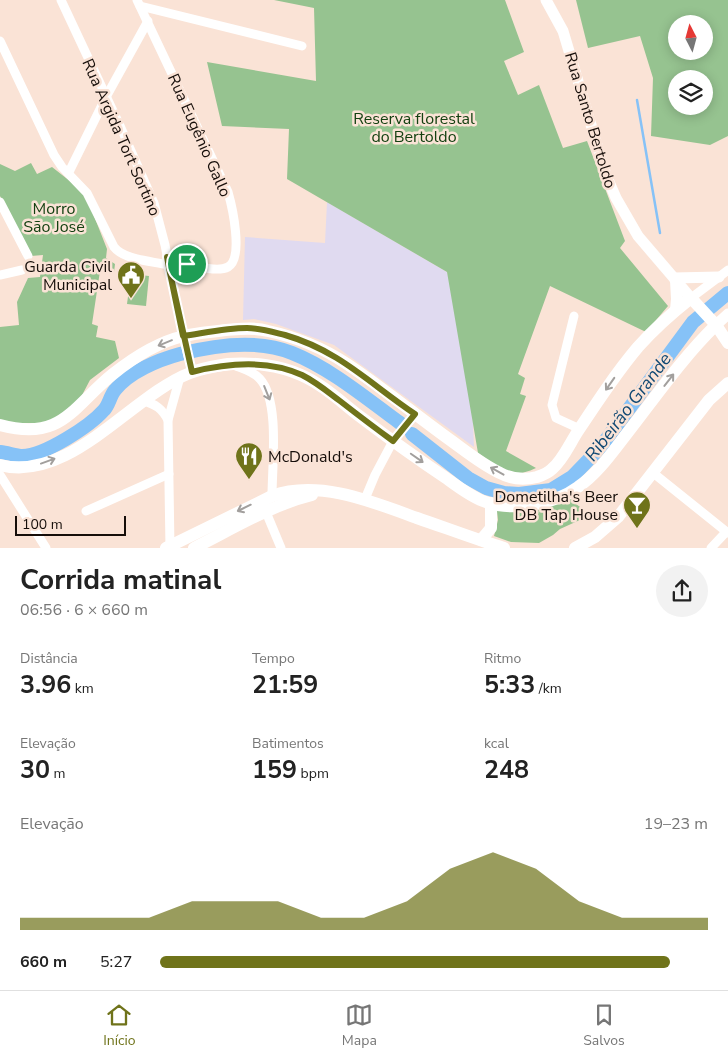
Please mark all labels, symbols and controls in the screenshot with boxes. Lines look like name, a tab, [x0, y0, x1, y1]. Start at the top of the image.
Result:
north arrow	[668, 15, 712, 60]
map controls	[668, 15, 713, 115]
street label: Rua Santo Bertoldo	[559, 50, 621, 191]
street label: Rua Argida Tort Sortino	[76, 55, 166, 220]
street label: Rua Eugênio Gallo	[162, 70, 236, 201]
button: layers	[668, 70, 713, 115]
park label: Reserva florestal do Bertoldo	[353, 108, 475, 148]
park label: Morro São José	[23, 198, 85, 238]
pin	[166, 243, 208, 285]
icon: arrive	[173, 250, 201, 278]
place label: Guarda Civil Municipal	[24, 256, 112, 296]
public building icon: Guarda Civil Municipal	[116, 260, 146, 299]
one-way arrow	[157, 340, 172, 349]
water label: Ribeirão Grande	[579, 347, 677, 466]
one-way arrow	[664, 374, 675, 387]
one-way arrow	[605, 377, 615, 391]
one-way arrow	[263, 385, 272, 400]
restaurant icon: McDonald's	[234, 441, 264, 480]
place label: McDonald's	[268, 446, 353, 468]
one-way arrow	[410, 453, 424, 463]
one-way arrow	[39, 456, 55, 466]
one-way arrow	[489, 466, 504, 476]
place label: Dometilha's Beer DB Tap House	[495, 486, 618, 526]
bar icon: Dometilha's Beer DB Tap House	[622, 490, 652, 529]
one-way arrow	[237, 504, 252, 514]
scale bar	[15, 512, 126, 536]
text: 100 m	[22, 515, 63, 534]
text: Corrida matinal	[20, 561, 221, 599]
button: share	[656, 565, 708, 617]
text: 06:56 · 6 × 660 m	[20, 599, 148, 621]
text: Distância	[20, 649, 78, 668]
text: Tempo	[252, 649, 295, 668]
text: Ritmo	[484, 649, 521, 668]
text: 3.96	[20, 668, 71, 702]
text: 21:59	[252, 668, 318, 702]
text: 5:33	[484, 668, 535, 702]
text: km	[71, 679, 94, 698]
text: /km	[535, 679, 562, 698]
text: Elevação	[20, 734, 76, 753]
text: Batimentos	[252, 734, 324, 753]
text: kcal	[484, 734, 509, 753]
text: 30	[20, 753, 50, 787]
text: 159	[252, 753, 297, 787]
text: 248	[484, 753, 529, 787]
text: m	[50, 764, 66, 783]
text: bpm	[297, 764, 329, 783]
text: Elevação	[20, 813, 84, 835]
text: 19–23 m	[644, 813, 708, 835]
text: 660 m	[20, 951, 67, 973]
text: 5:27	[100, 951, 132, 973]
tab: Início	[103, 1001, 135, 1050]
tab: Mapa	[342, 1001, 377, 1050]
tab: Salvos	[583, 1001, 625, 1050]

